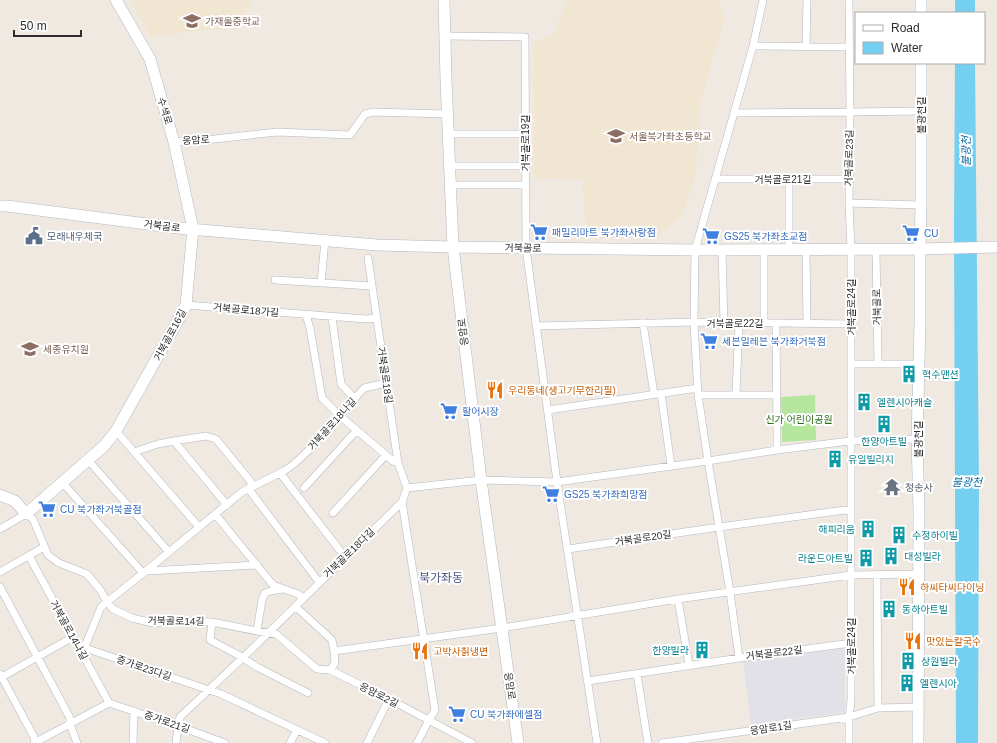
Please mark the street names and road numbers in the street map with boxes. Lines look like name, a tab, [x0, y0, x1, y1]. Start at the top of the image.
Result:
street label: 수색로	[156, 96, 174, 126]
street label: 불광천길	[916, 97, 927, 133]
street label: 거북골로19길	[520, 114, 531, 172]
street label: 거북골로23길	[843, 129, 855, 187]
street label: 응암로	[182, 134, 210, 146]
street label: 거북골로21길	[754, 174, 812, 185]
street label: 거북골로	[143, 218, 181, 234]
street label: 거북골로	[505, 242, 541, 254]
street label: 거북골로24길	[846, 278, 857, 336]
street label: 거북골로	[871, 289, 883, 325]
street label: 거북골로18가길	[212, 302, 280, 318]
street label: 거북골로16길	[152, 307, 188, 363]
street label: 응암로	[456, 318, 470, 346]
street label: 거북골로22길	[706, 318, 764, 329]
street label: 거북골로18길	[376, 346, 394, 404]
street label: 거북골로18나길	[306, 396, 358, 452]
street label: 불광천길	[913, 421, 924, 457]
street label: 거북골로18다길	[321, 526, 377, 580]
street label: 거북골로20길	[614, 529, 672, 547]
street label: 거북골로14나길	[48, 598, 90, 662]
street label: 거북골로14길	[147, 615, 205, 627]
street label: 거북골로24길	[846, 617, 857, 675]
street label: 거북골로22길	[745, 644, 803, 662]
street label: 증가로23다길	[115, 654, 173, 682]
street label: 응암로	[503, 672, 517, 700]
street label: 응암로2길	[358, 680, 400, 710]
street label: 증가로21길	[143, 709, 191, 735]
street label: 응암로1길	[749, 720, 793, 736]

